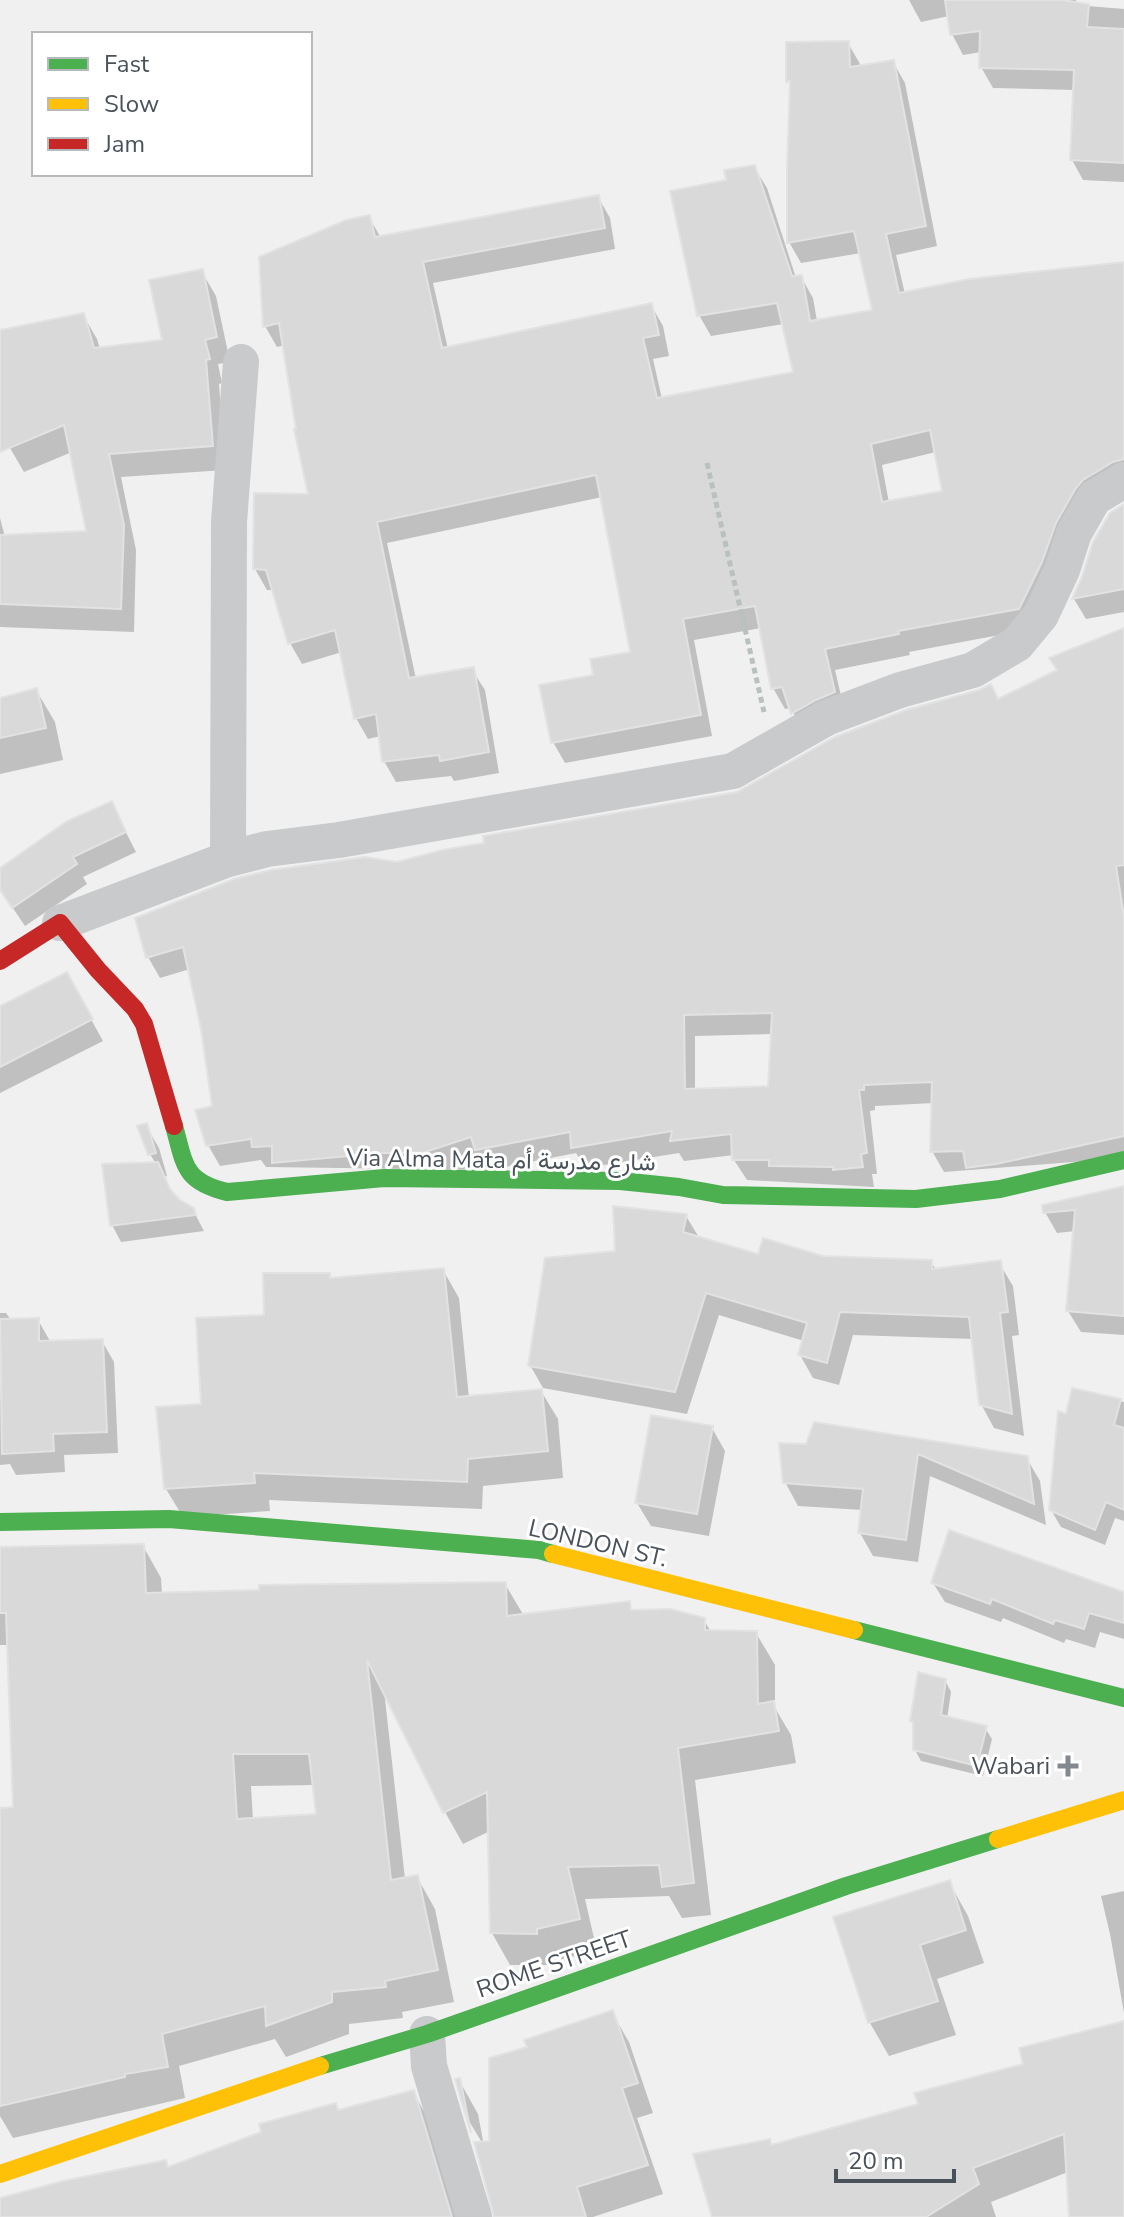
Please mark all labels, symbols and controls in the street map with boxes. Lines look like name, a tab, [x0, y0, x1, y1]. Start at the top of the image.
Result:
legend	[32, 32, 312, 176]
text: Fast	[104, 48, 150, 80]
text: Slow	[104, 88, 159, 120]
text: Jam	[103, 128, 145, 160]
street label: Via Alma Mata شارع مدرسة أم	[345, 1141, 656, 1179]
street label: LONDON ST.	[526, 1512, 670, 1574]
place label: Wabari	[971, 1750, 1050, 1782]
marker: Wabari	[1057, 1755, 1079, 1777]
street label: ROME STREET	[472, 1922, 636, 2006]
scale bar	[836, 2133, 954, 2183]
text: 20 m	[848, 2145, 904, 2177]

